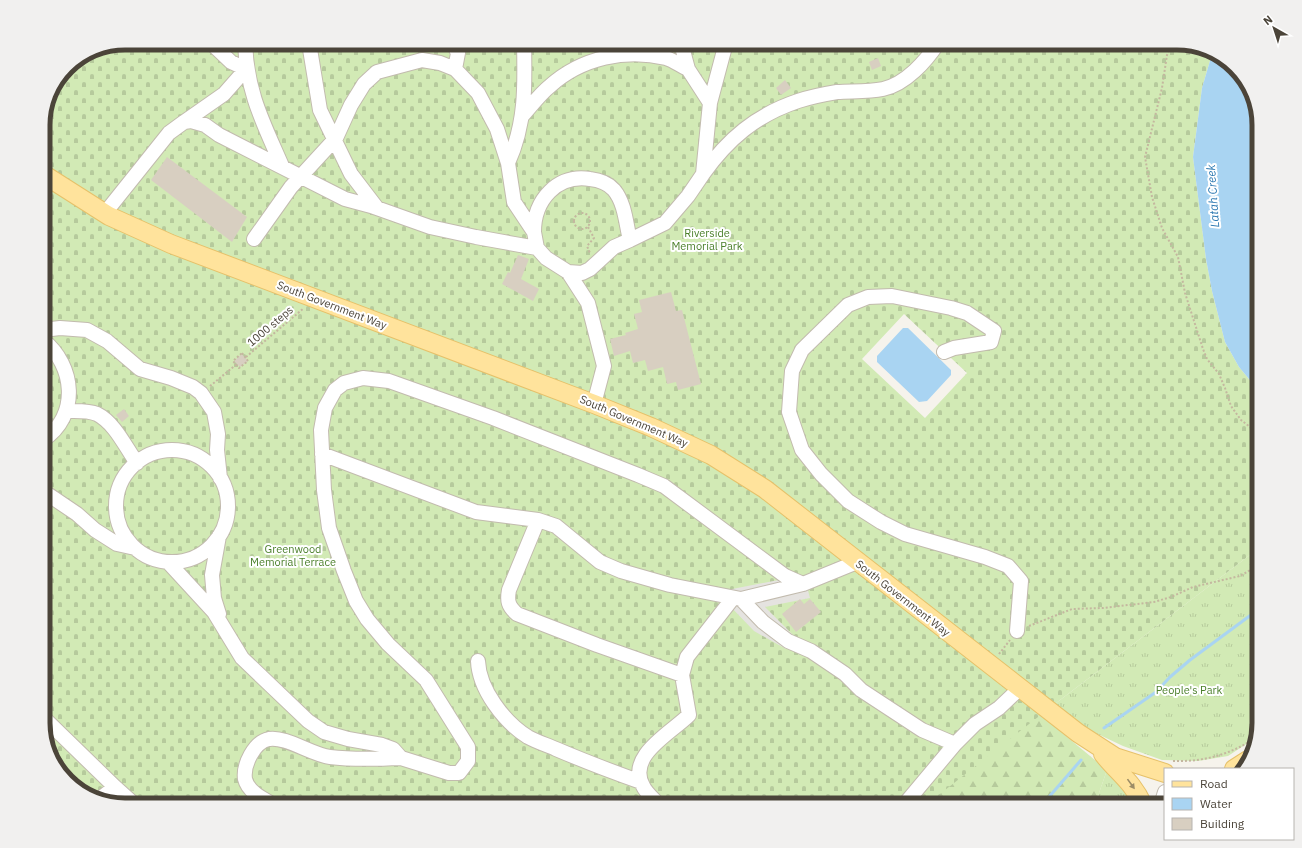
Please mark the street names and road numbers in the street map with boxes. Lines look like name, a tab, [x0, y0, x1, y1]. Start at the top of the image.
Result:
street label: South Government Way	[275, 278, 389, 333]
street label: 1000 steps	[244, 303, 296, 349]
street label: South Government Way	[578, 392, 691, 450]
street label: South Government Way	[853, 557, 953, 640]

